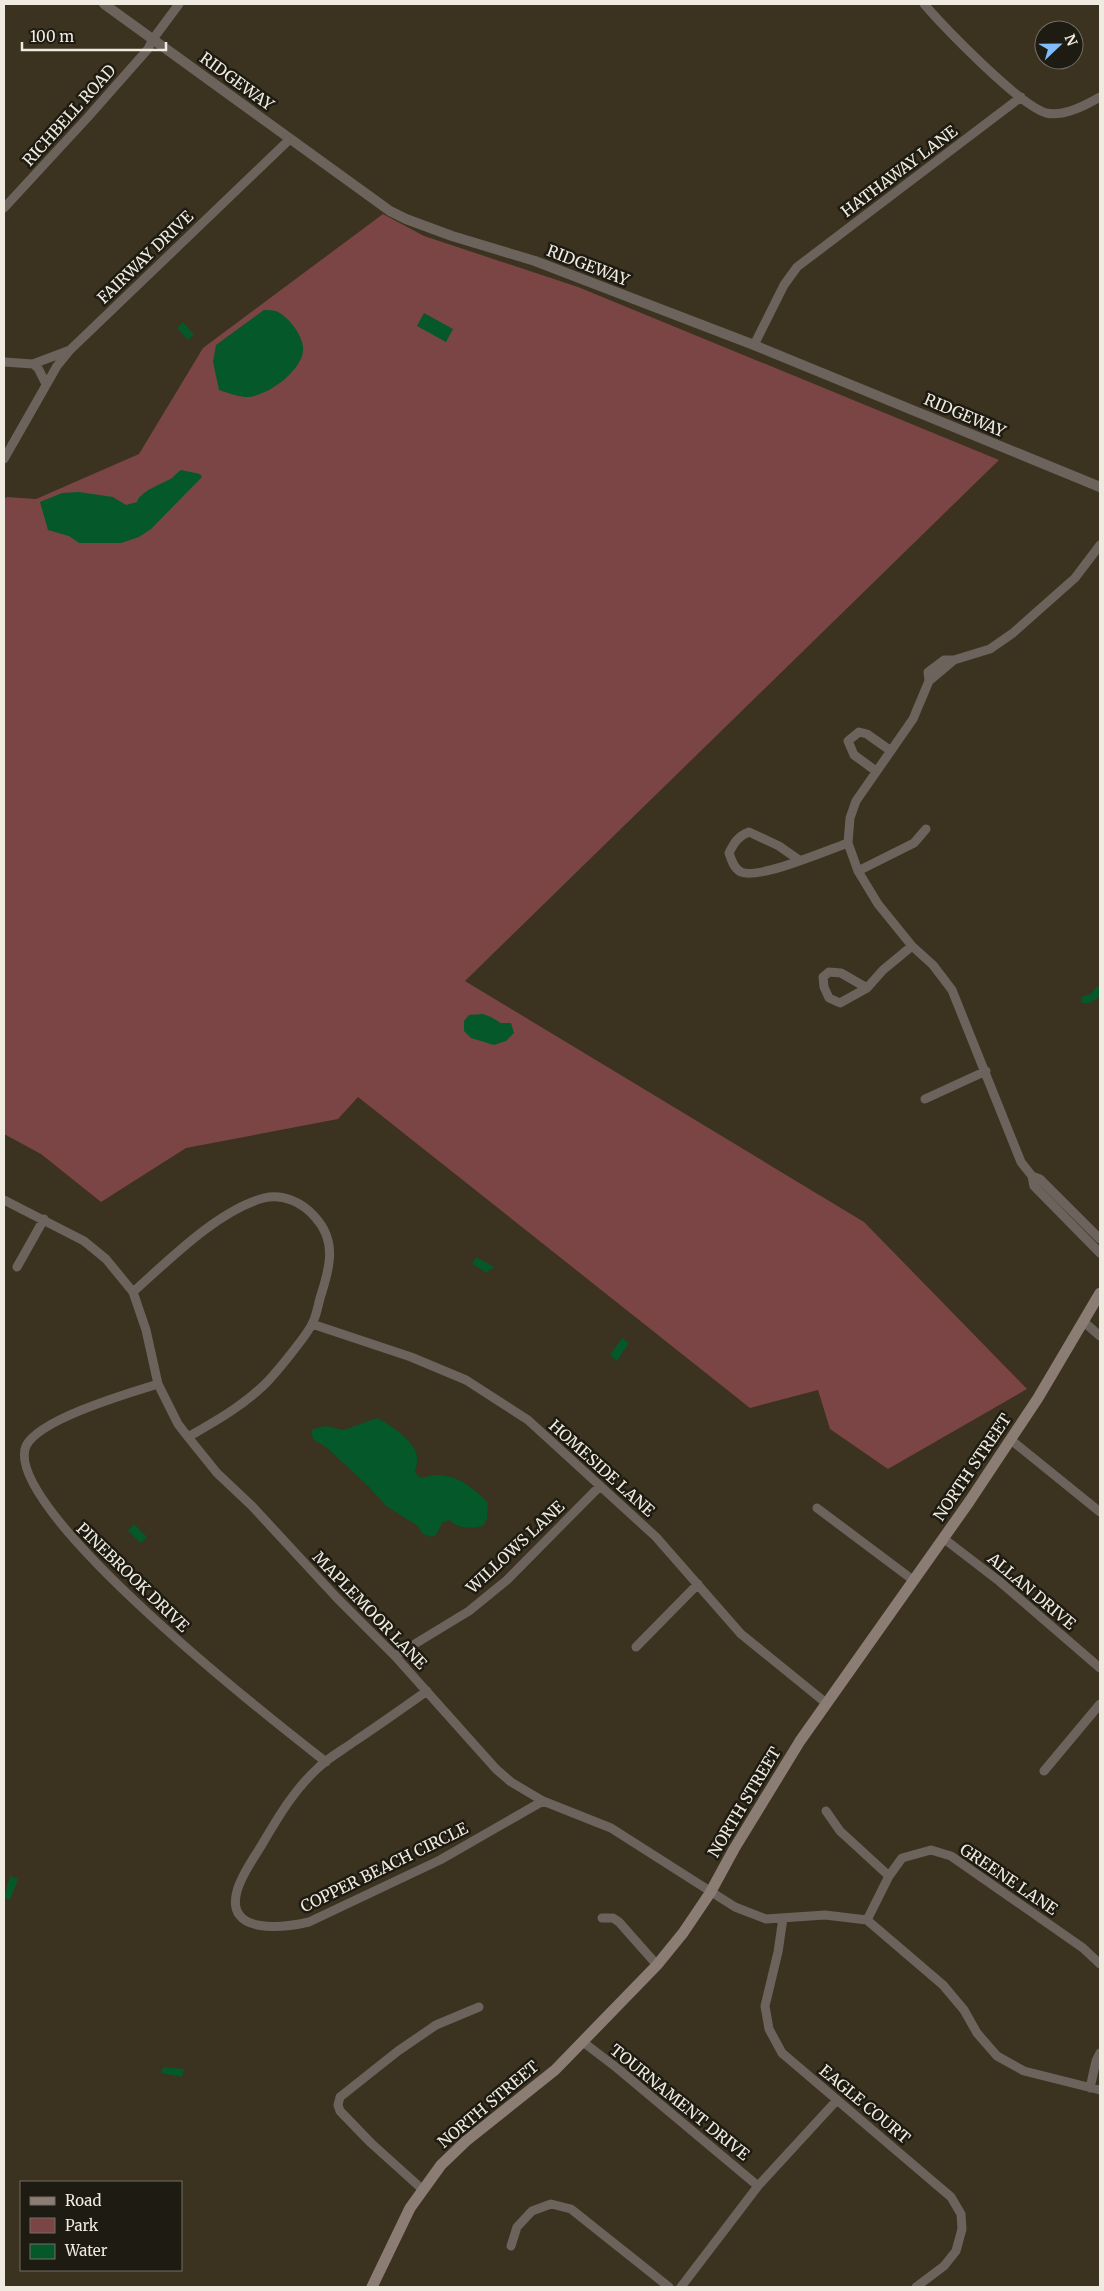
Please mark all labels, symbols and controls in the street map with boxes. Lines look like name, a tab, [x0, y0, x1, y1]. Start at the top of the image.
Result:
scale bar	[22, 20, 166, 52]
north arrow	[1034, 20, 1084, 70]
text: 100 m	[30, 27, 74, 46]
text: N	[1061, 32, 1081, 49]
street label: RIDGEWAY	[196, 47, 278, 115]
street label: RICHBELL ROAD	[18, 60, 120, 170]
street label: HATHAWAY LANE	[837, 120, 962, 221]
street label: FAIRWAY DRIVE	[93, 206, 198, 308]
street label: RIDGEWAY	[544, 240, 633, 290]
street label: RIDGEWAY	[921, 389, 1009, 441]
street label: NORTH STREET	[929, 1409, 1015, 1525]
street label: HOMESIDE LANE	[545, 1415, 660, 1521]
street label: WILLOWS LANE	[461, 1496, 569, 1598]
street label: PINEBROOK DRIVE	[73, 1518, 194, 1636]
street label: MAPLEMOOR LANE	[309, 1547, 432, 1674]
street label: ALLAN DRIVE	[983, 1548, 1081, 1634]
street label: NORTH STREET	[703, 1743, 785, 1861]
street label: COPPER BEACH CIRCLE	[297, 1817, 472, 1916]
street label: GREENE LANE	[956, 1839, 1062, 1920]
street label: TOURNAMENT DRIVE	[606, 2040, 754, 2165]
street label: NORTH STREET	[434, 2056, 542, 2152]
street label: EAGLE COURT	[815, 2060, 915, 2148]
legend	[20, 2181, 182, 2271]
text: Road	[65, 2191, 101, 2210]
text: Park	[65, 2216, 99, 2235]
text: Water	[64, 2241, 108, 2260]

